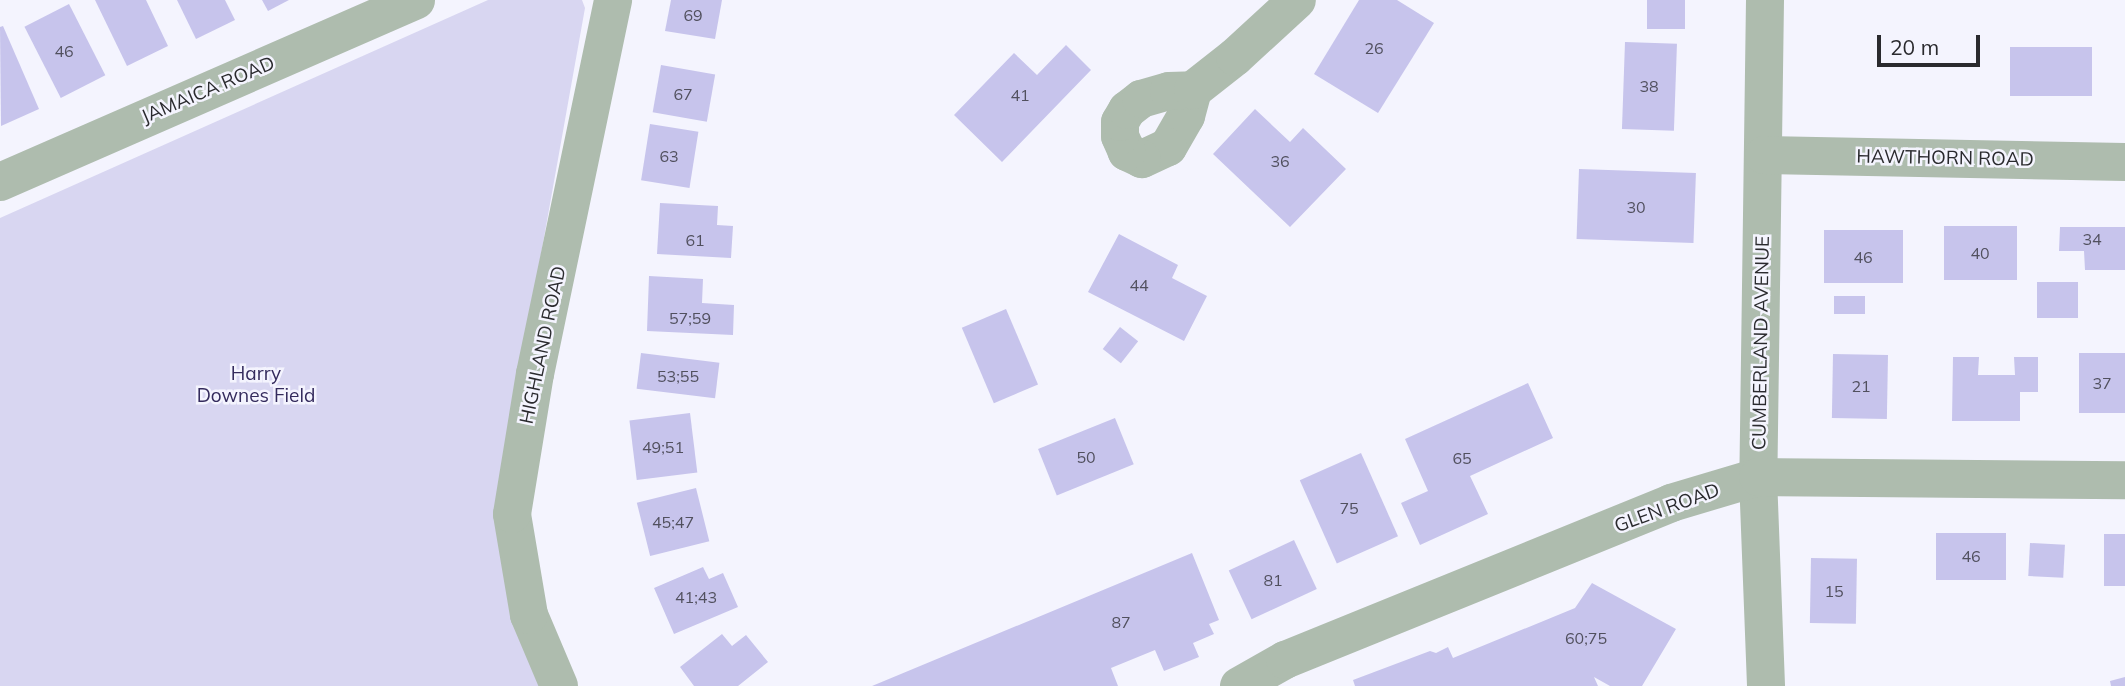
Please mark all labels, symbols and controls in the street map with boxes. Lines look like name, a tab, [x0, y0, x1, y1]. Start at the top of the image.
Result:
house number: 69	[683, 5, 703, 25]
scale bar	[1880, 21, 1983, 65]
text: 20 m	[1890, 34, 1939, 60]
house number: 26	[1364, 38, 1384, 58]
house number: 46	[54, 41, 74, 61]
street label: JAMAICA ROAD	[138, 52, 278, 128]
house number: 38	[1639, 76, 1659, 96]
house number: 67	[673, 84, 693, 104]
house number: 41	[1010, 85, 1030, 105]
street label: HAWTHORN ROAD	[1856, 145, 2034, 171]
house number: 63	[659, 146, 679, 166]
house number: 36	[1270, 151, 1290, 171]
house number: 30	[1626, 197, 1646, 217]
house number: 34	[2082, 229, 2102, 249]
house number: 61	[685, 230, 705, 250]
street label: CUMBERLAND AVENUE	[1748, 236, 1774, 450]
house number: 40	[1970, 243, 1990, 263]
house number: 46	[1853, 247, 1873, 267]
street label: HIGHLAND ROAD	[515, 264, 571, 426]
house number: 44	[1129, 275, 1149, 295]
house number: 57;59	[669, 308, 711, 328]
park label: Harry Downes Field	[197, 363, 315, 407]
house number: 53;55	[657, 366, 699, 386]
house number: 37	[2092, 373, 2112, 393]
house number: 21	[1851, 376, 1871, 396]
house number: 49;51	[642, 437, 684, 457]
house number: 50	[1076, 447, 1096, 467]
house number: 65	[1452, 448, 1472, 468]
street label: GLEN ROAD	[1611, 478, 1723, 538]
house number: 75	[1339, 498, 1359, 518]
house number: 45;47	[652, 512, 694, 532]
house number: 46	[1961, 546, 1981, 566]
house number: 81	[1263, 570, 1283, 590]
house number: 15	[1824, 581, 1844, 601]
house number: 41;43	[675, 587, 717, 607]
house number: 87	[1111, 612, 1131, 632]
house number: 60;75	[1565, 628, 1607, 648]

